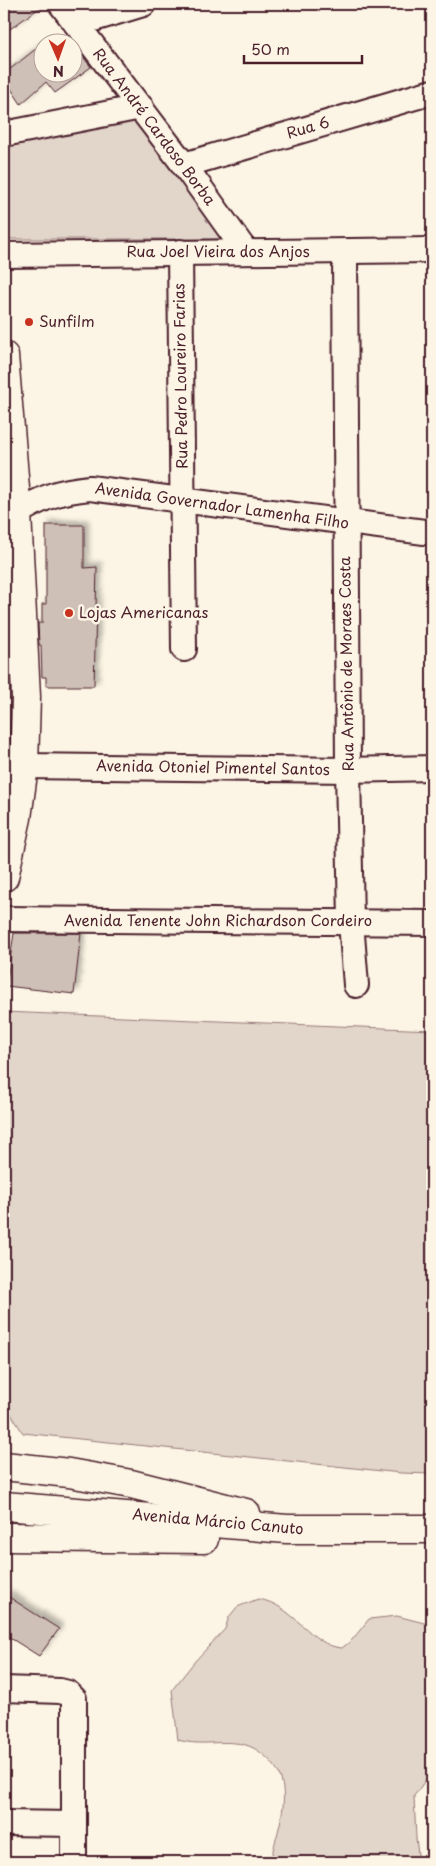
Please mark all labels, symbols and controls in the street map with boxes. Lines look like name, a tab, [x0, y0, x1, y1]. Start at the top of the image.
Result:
north arrow	[32, 32, 82, 82]
scale bar	[244, 32, 361, 64]
text: 50 m	[251, 37, 290, 60]
street label: Rua André Cardoso Borba	[88, 43, 222, 210]
text: N	[53, 61, 64, 82]
street label: Rua 6	[283, 110, 332, 144]
street label: Rua Joel Vieira dos Anjos	[126, 239, 310, 262]
street label: Rua Pedro Loureiro Farias	[166, 283, 193, 469]
place label: Sunfilm	[39, 309, 95, 332]
marker: Sunfilm	[23, 316, 35, 328]
street label: Avenida Governador Lamenha Filho	[94, 475, 351, 534]
street label: Rua Antônio de Moraes Costa	[332, 556, 359, 772]
place label: Lojas Americanas	[79, 600, 208, 623]
marker: Lojas Americanas	[63, 607, 75, 619]
street label: Avenida Otoniel Pimentel Santos	[96, 753, 330, 780]
street label: Avenida Tenente John Richardson Cordeiro	[64, 908, 372, 931]
street label: Avenida Márcio Canuto	[132, 1502, 305, 1539]

